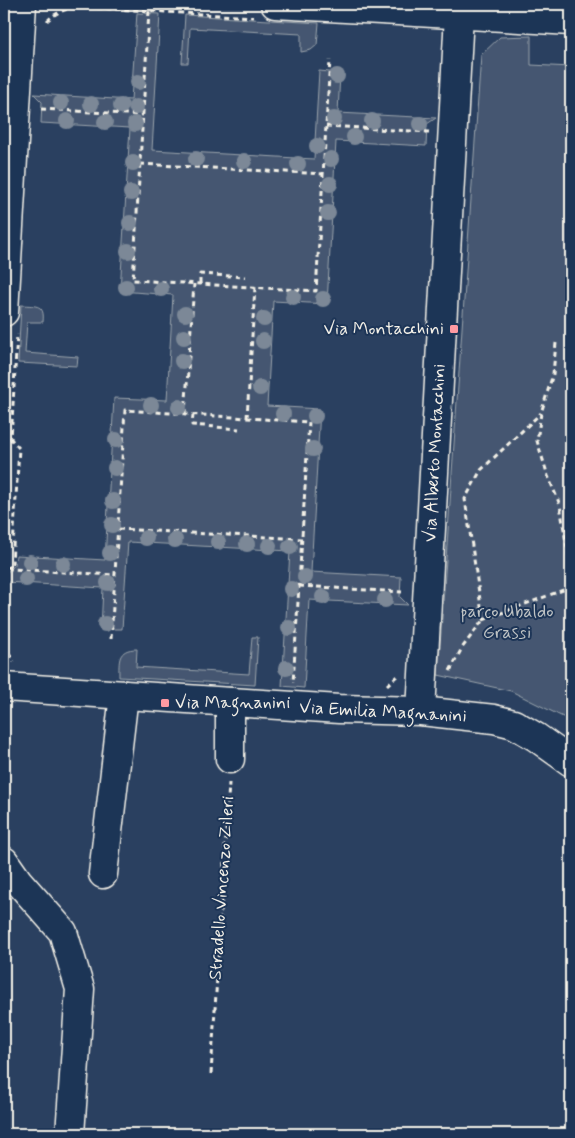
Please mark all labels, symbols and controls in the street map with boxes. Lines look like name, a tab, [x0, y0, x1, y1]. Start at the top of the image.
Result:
place label: Via Montacchini	[323, 317, 444, 341]
marker: Via Montacchini	[448, 323, 460, 335]
street label: Via Alberto Montacchini	[418, 363, 452, 543]
park label: parco Ubaldo Grassi	[460, 600, 554, 645]
place label: Via Magnanini	[175, 691, 290, 717]
street label: Via Emilia Magnanini	[299, 696, 467, 730]
marker: Via Magnanini	[159, 697, 171, 709]
street label: Stradello Vincenzo Zileri	[204, 795, 240, 981]

